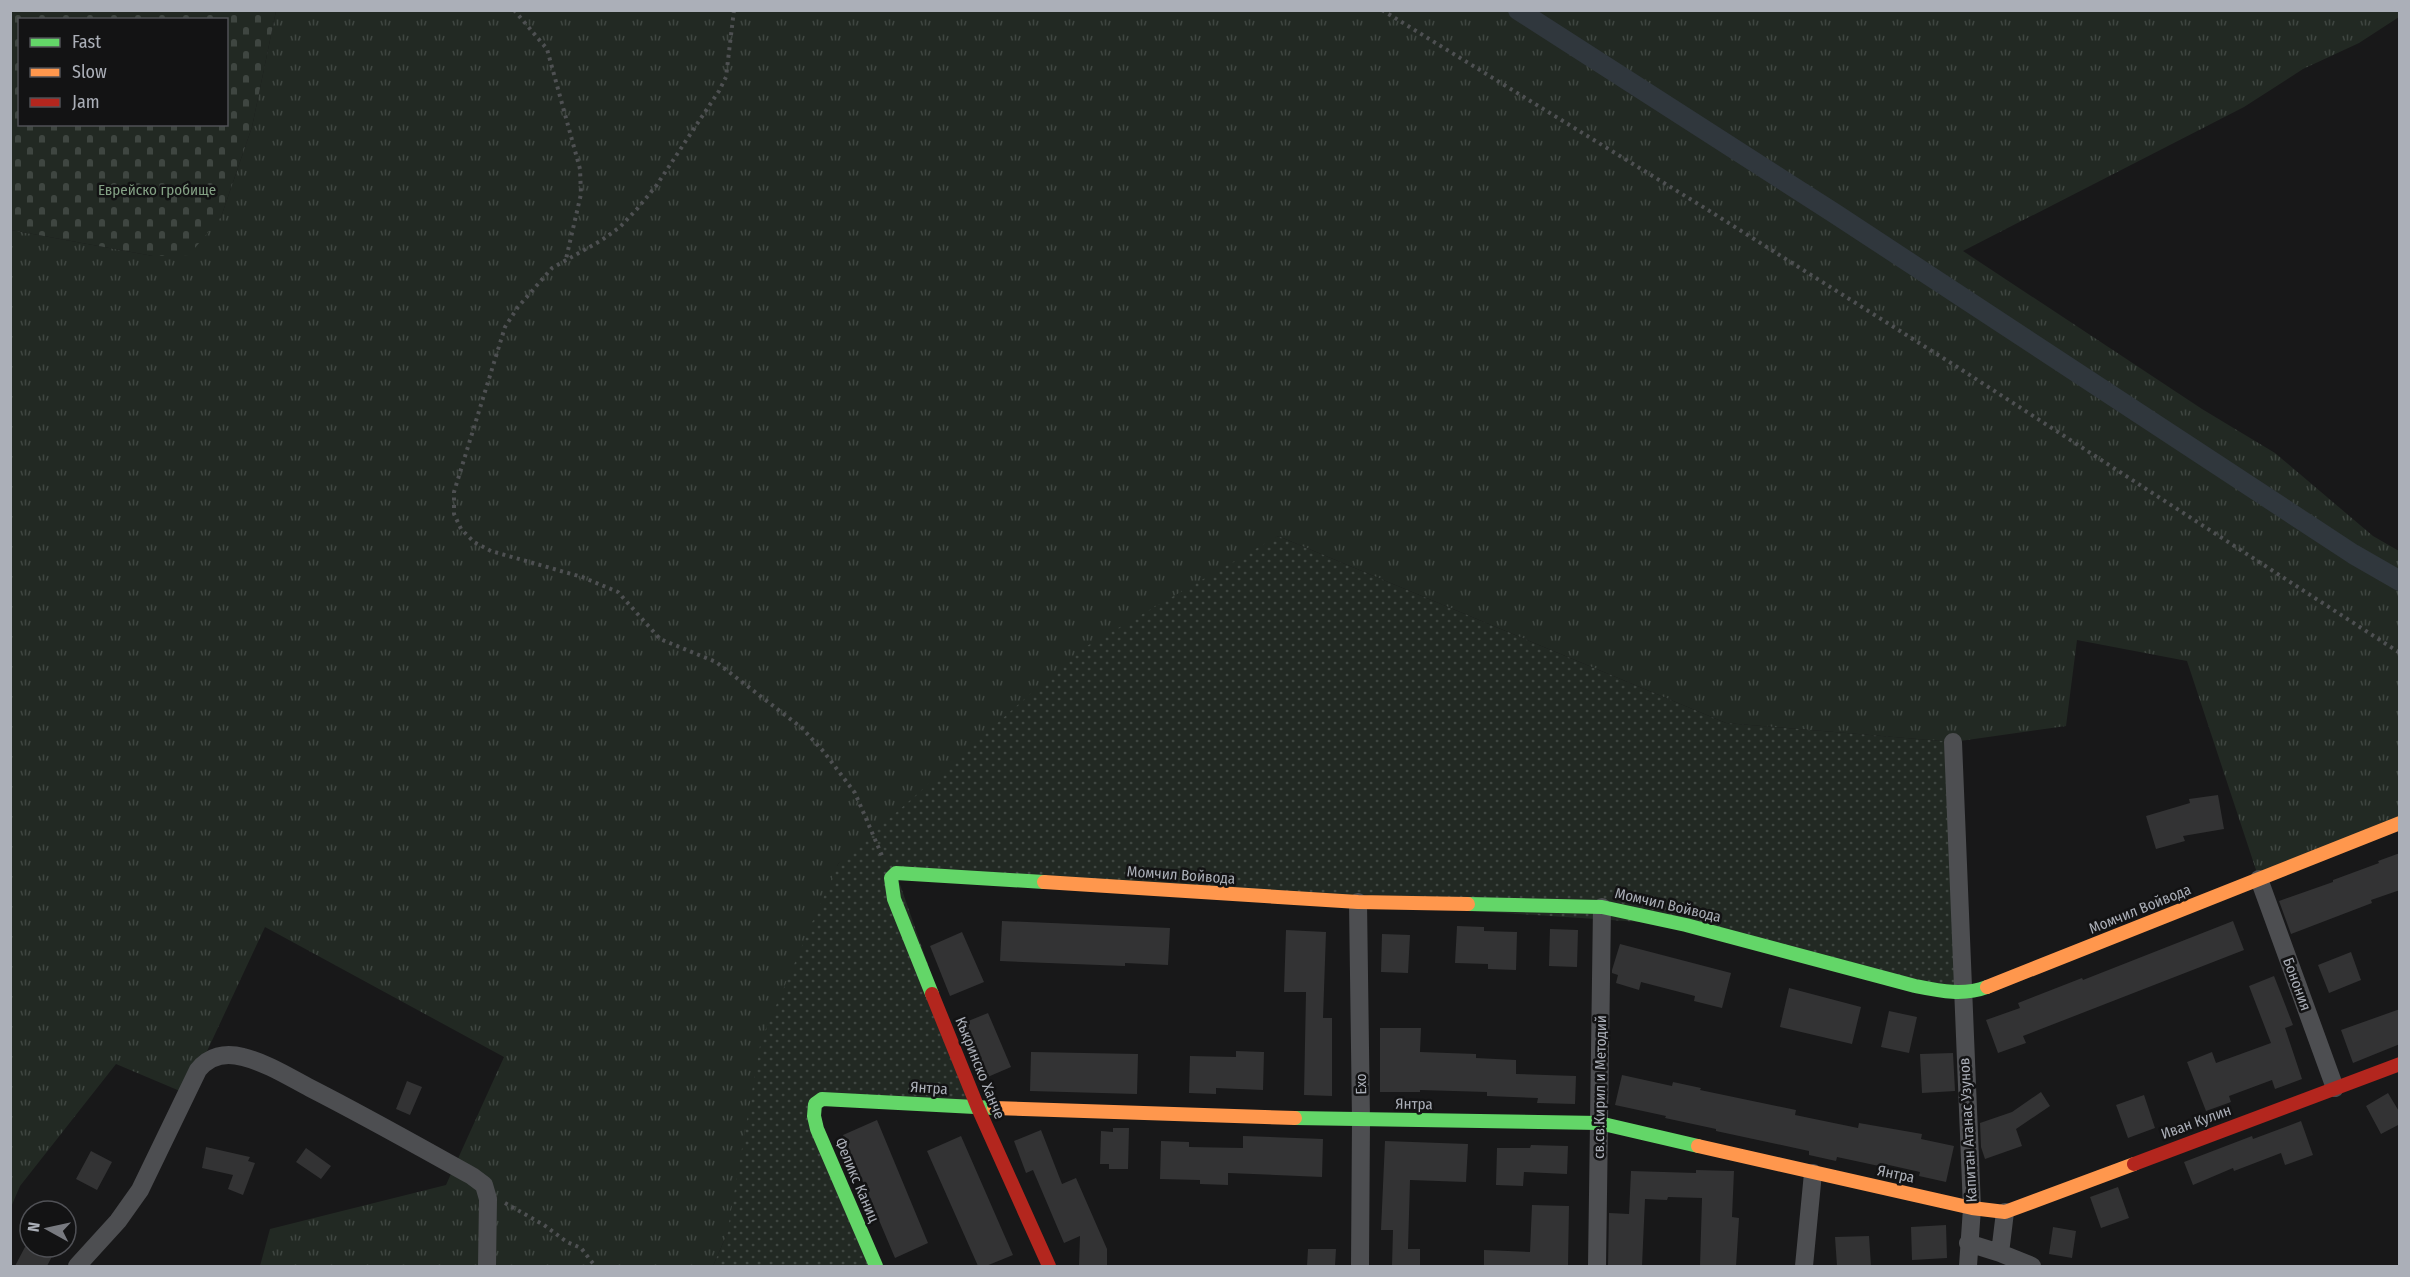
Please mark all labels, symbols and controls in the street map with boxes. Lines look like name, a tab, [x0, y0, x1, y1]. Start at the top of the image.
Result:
legend	[18, 18, 228, 126]
text: Fast	[72, 31, 101, 53]
text: Slow	[72, 61, 107, 83]
text: Jam	[72, 91, 100, 113]
park label: Еврейско гробище	[98, 181, 216, 199]
street label: Момчил Войвода	[1126, 862, 1236, 888]
street label: Момчил Войвода	[2086, 880, 2194, 938]
street label: Момчил Войвода	[1613, 884, 1723, 926]
street label: Бонония	[2279, 955, 2315, 1013]
street label: Къкринско Ханче	[951, 1014, 1009, 1122]
street label: св.св.Кирил и Методий	[1590, 1015, 1610, 1159]
street label: Капитан Атанас Узунов	[1955, 1057, 1981, 1203]
street label: Ехо	[1352, 1073, 1370, 1095]
street label: Янтра	[910, 1078, 948, 1098]
street label: Янтра	[1395, 1095, 1433, 1113]
street label: Иван Кулин	[2158, 1101, 2234, 1143]
street label: Феликс Каниц	[831, 1135, 883, 1225]
street label: Янтра	[1876, 1161, 1916, 1187]
north arrow	[18, 1199, 78, 1259]
text: N	[24, 1221, 44, 1233]

